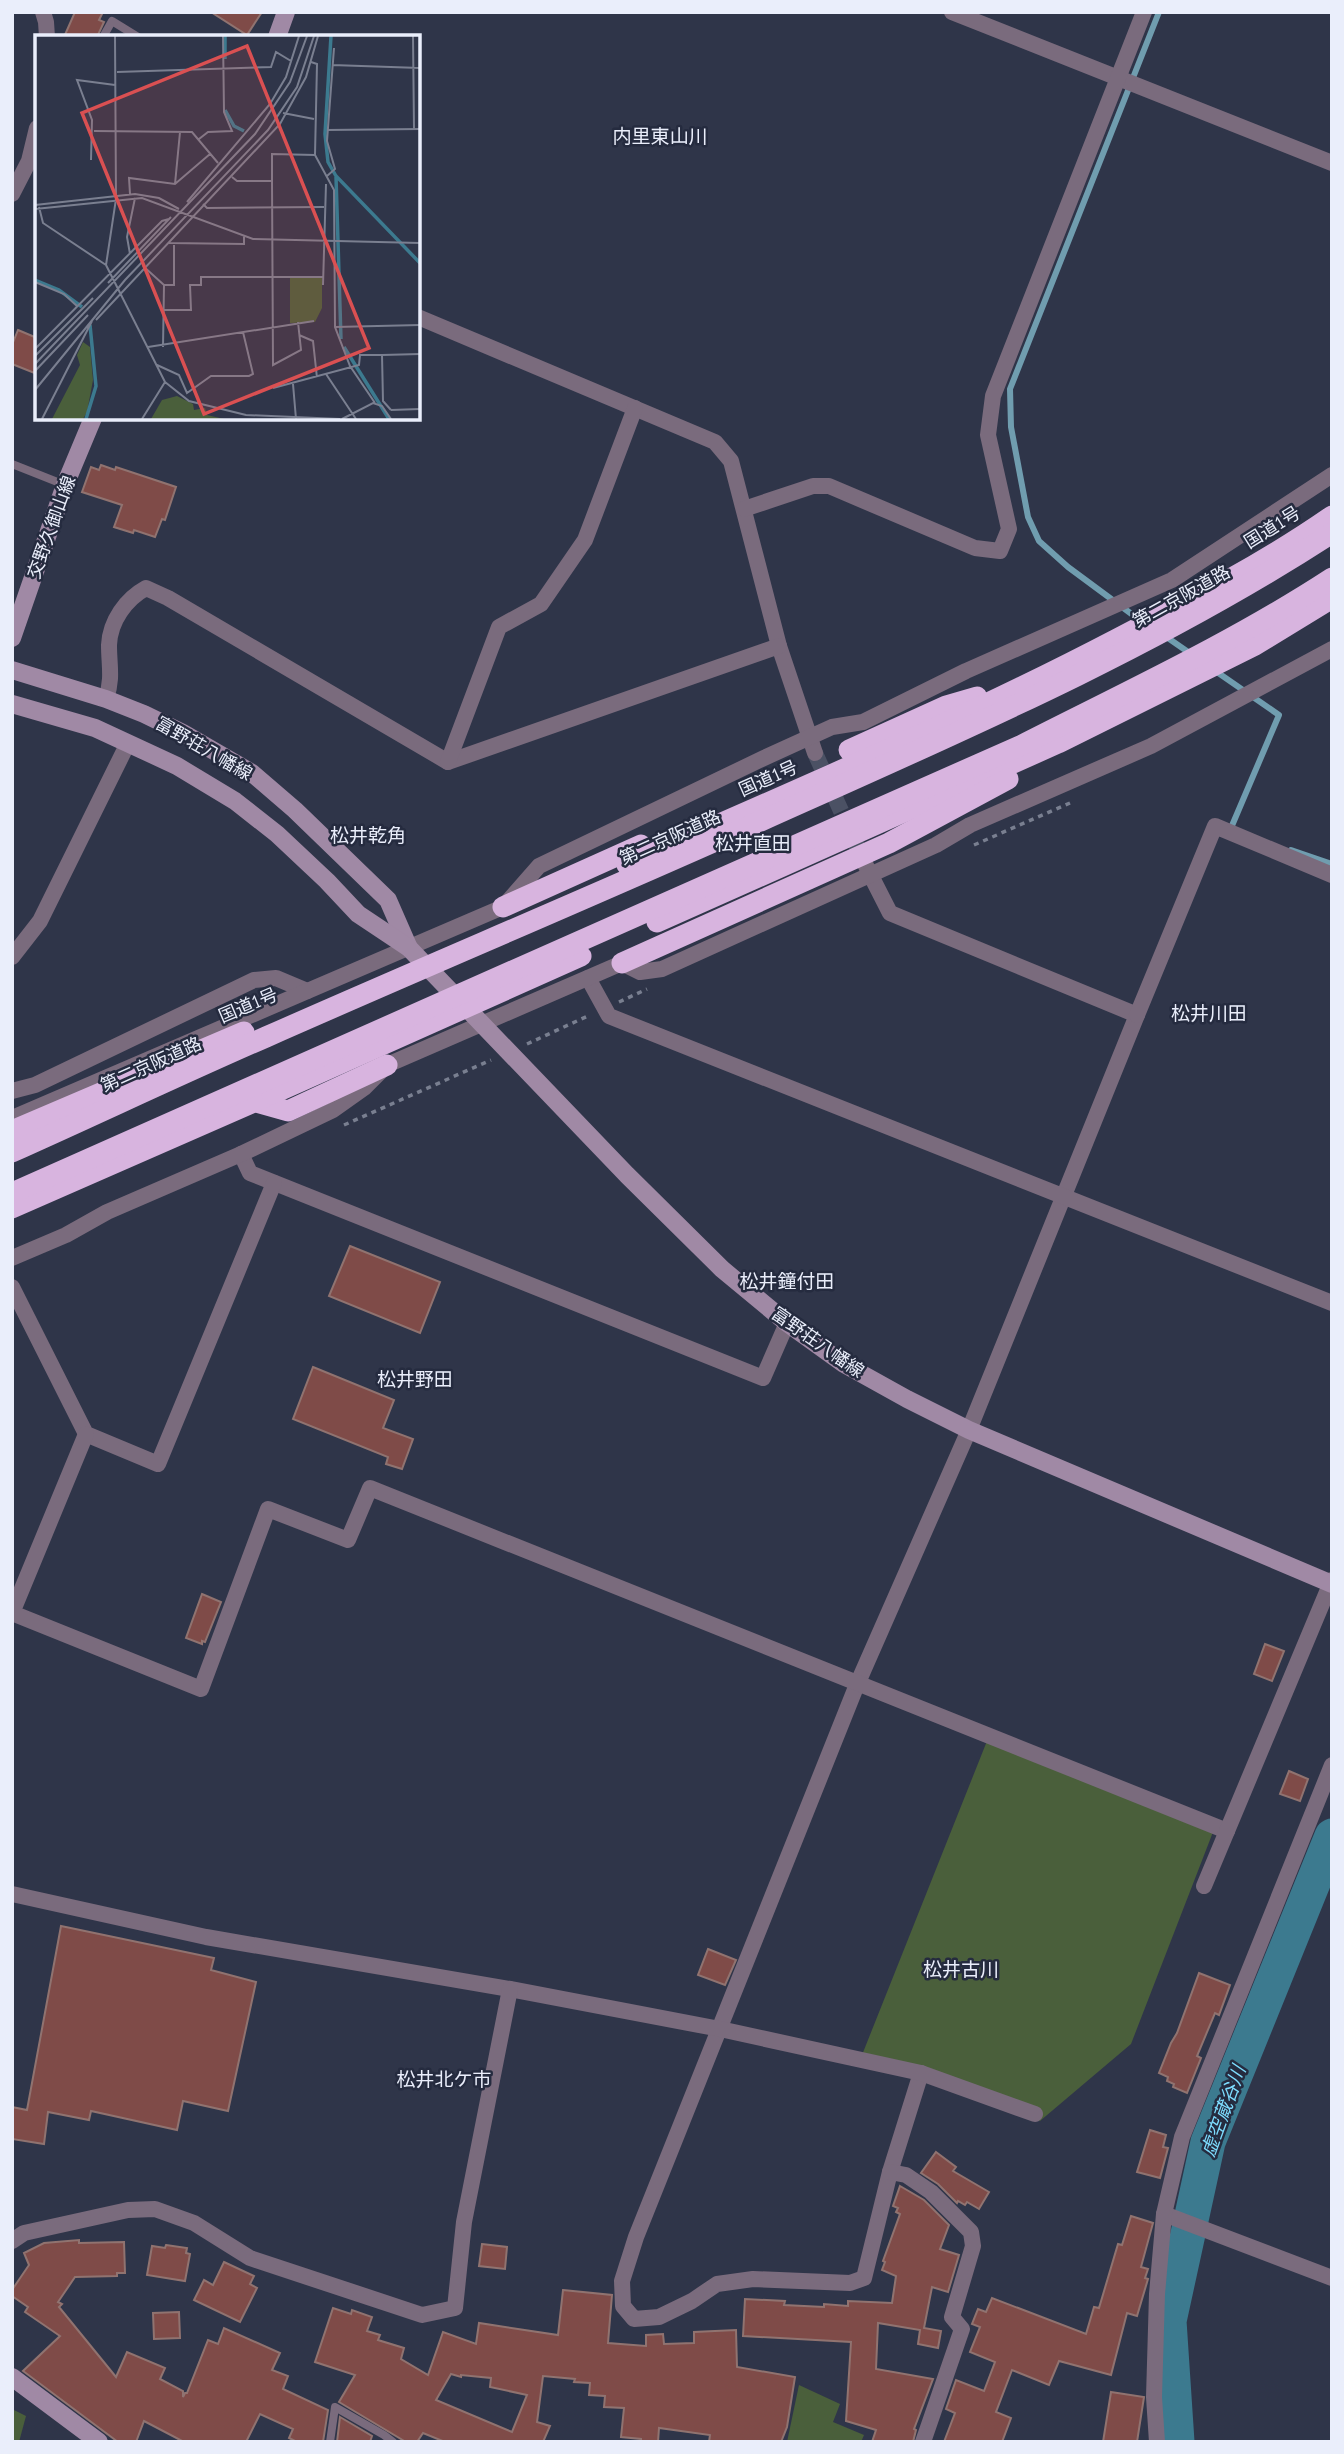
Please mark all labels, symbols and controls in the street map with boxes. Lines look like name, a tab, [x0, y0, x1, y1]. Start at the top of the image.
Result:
inset map	[35, 35, 420, 420]
district label: 内里東山川	[612, 124, 708, 148]
street label: 交野久御山線	[22, 472, 80, 582]
street label: 国道1号	[1240, 501, 1304, 553]
street label: 第二京阪道路	[1128, 560, 1234, 632]
street label: 富野荘八幡線	[151, 711, 257, 785]
street label: 国道1号	[735, 755, 801, 801]
street label: 第二京阪道路	[616, 805, 724, 869]
district label: 松井乾角	[330, 823, 406, 847]
district label: 松井直田	[715, 831, 791, 855]
street label: 国道1号	[215, 982, 281, 1028]
district label: 松井川田	[1171, 1001, 1247, 1025]
street label: 第二京阪道路	[97, 1032, 205, 1096]
district label: 松井鐘付田	[739, 1269, 835, 1293]
street label: 富野荘八幡線	[767, 1302, 869, 1382]
district label: 松井野田	[377, 1367, 453, 1391]
district label: 松井古川	[923, 1957, 999, 1981]
water label: 虚空蔵谷川	[1195, 2060, 1251, 2160]
district label: 松井北ケ市	[396, 2067, 492, 2091]

